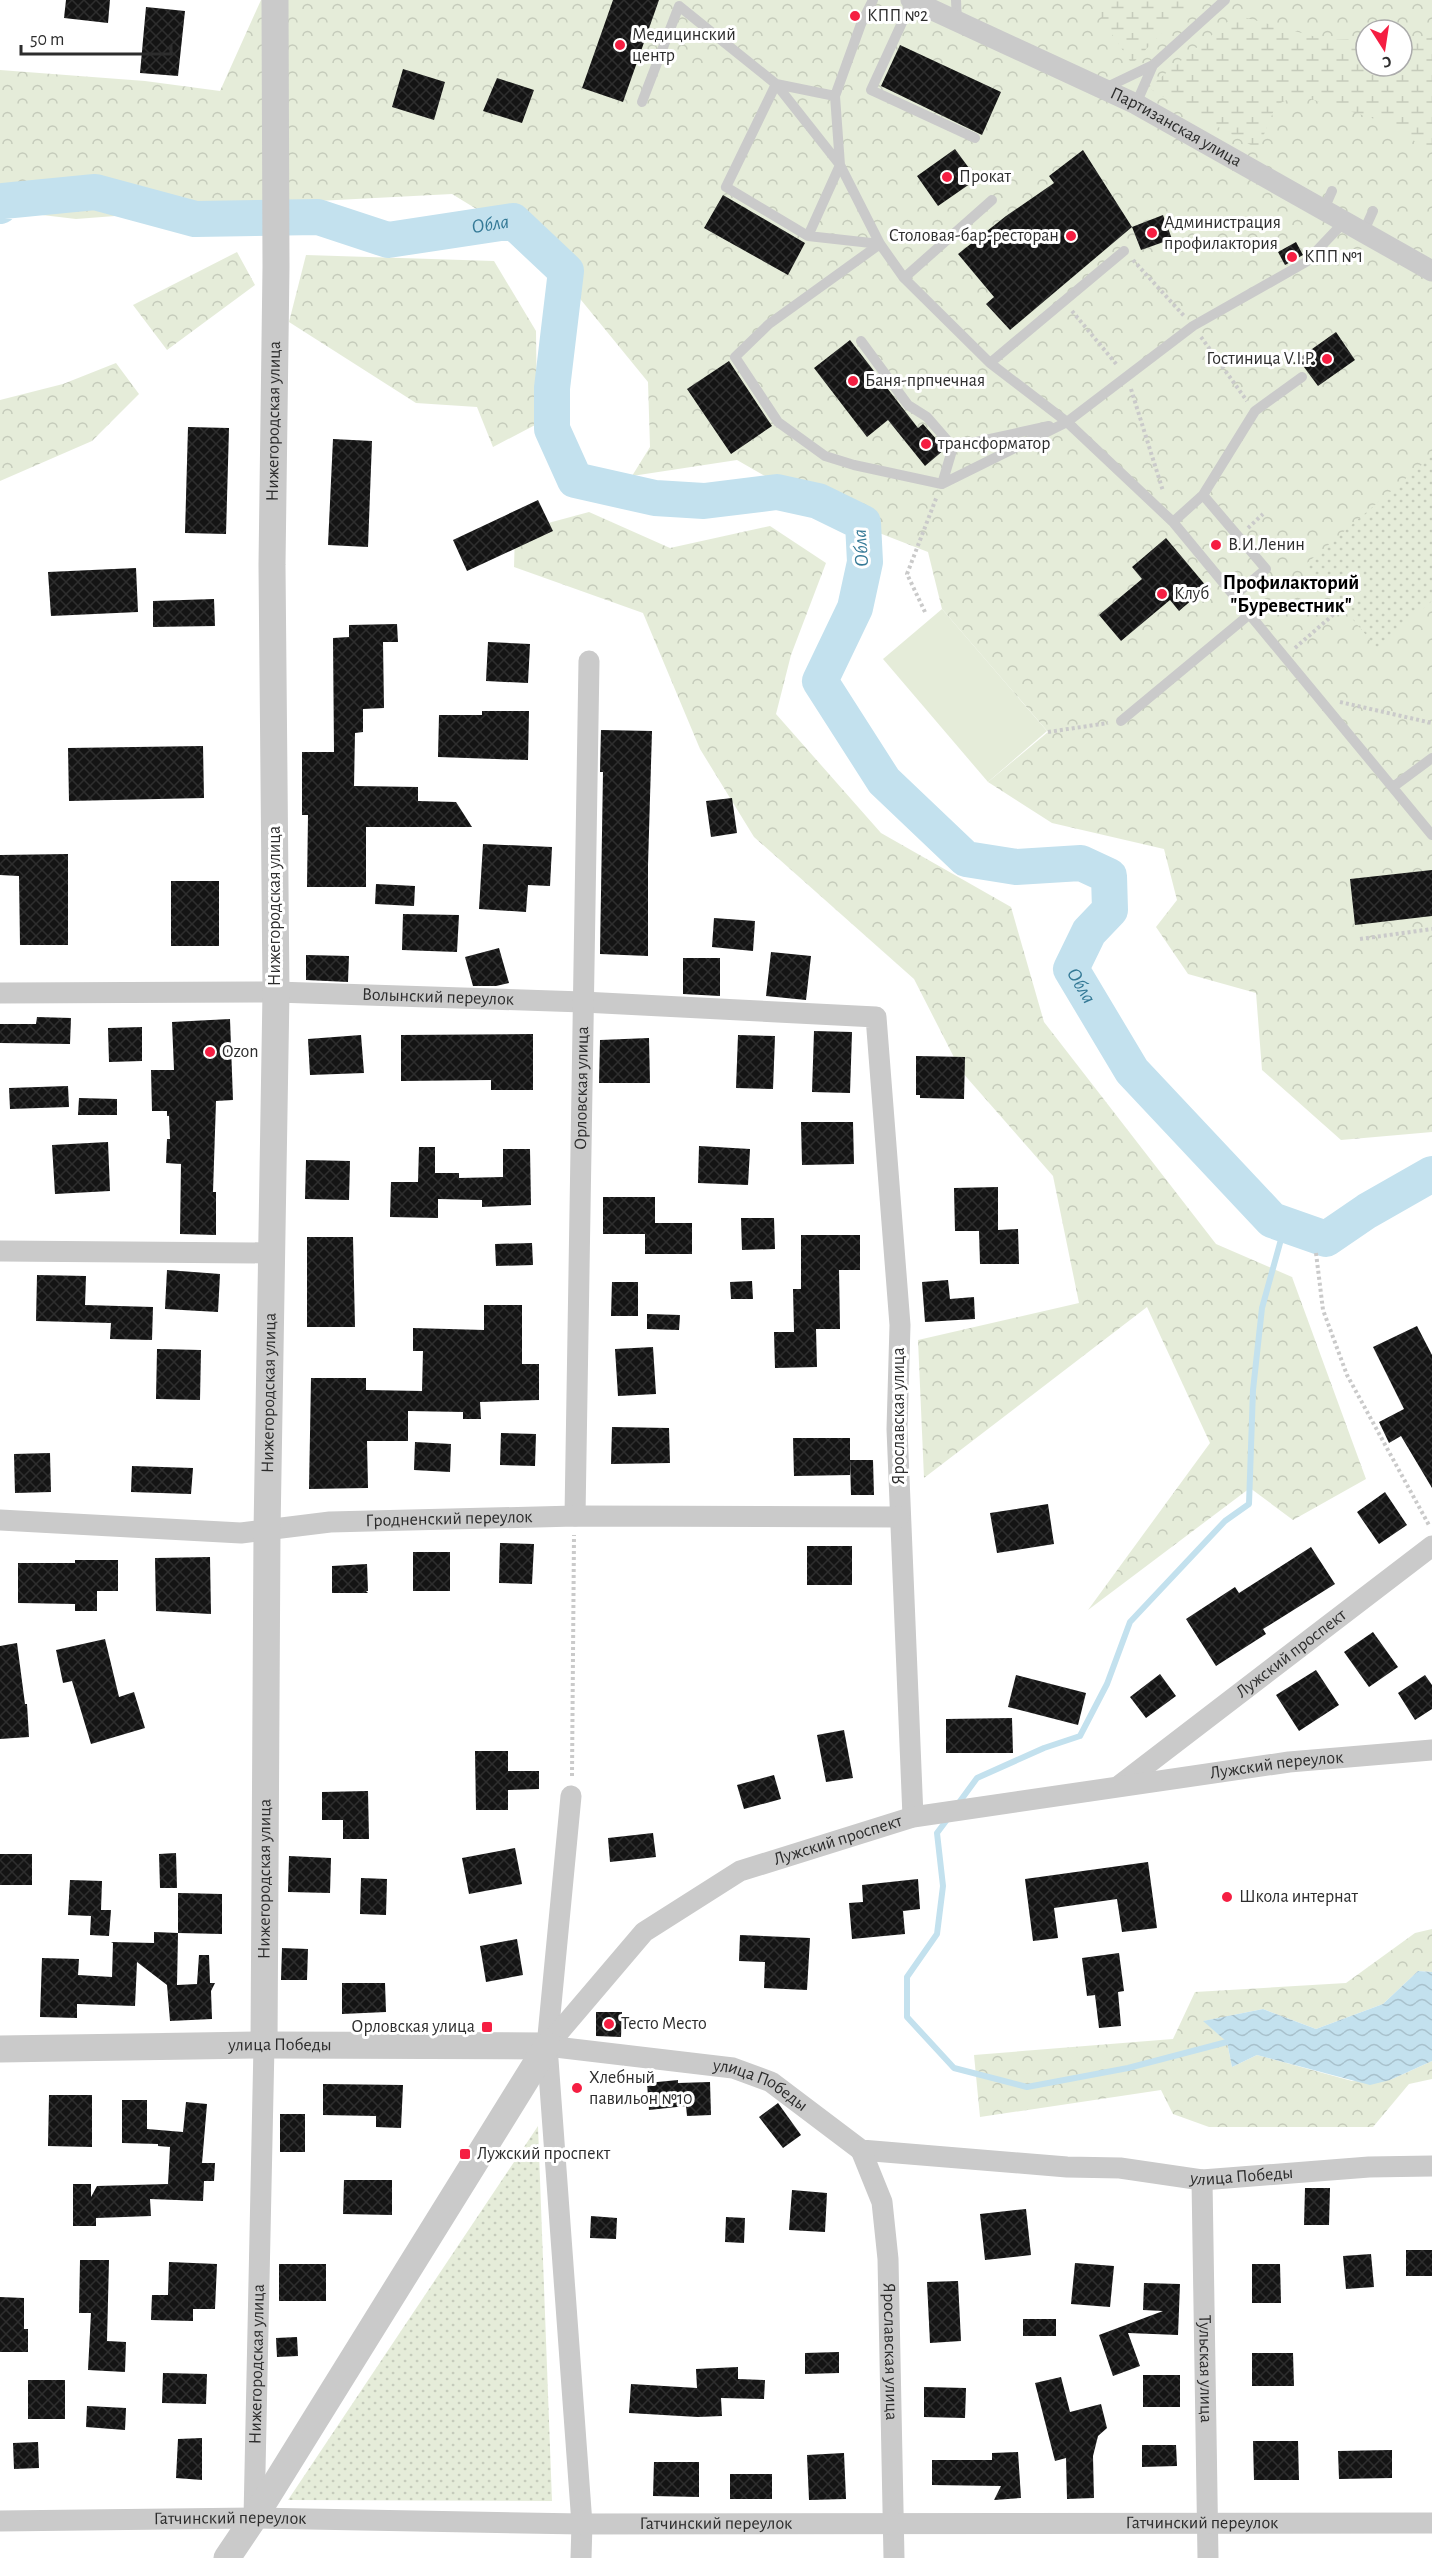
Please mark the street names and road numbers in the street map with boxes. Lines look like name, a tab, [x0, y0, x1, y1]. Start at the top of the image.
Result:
street label: Партизанская улица	[1107, 84, 1245, 171]
street label: Нижегородская улица	[264, 341, 284, 501]
street label: Нижегородская улица	[266, 826, 284, 986]
street label: Волынский переулок	[362, 986, 515, 1009]
street label: Орловская улица	[572, 1026, 592, 1150]
street label: Нижегородская улица	[259, 1313, 280, 1473]
street label: Ярославская улица	[890, 1347, 908, 1485]
street label: Гродненский переулок	[365, 1508, 533, 1530]
street label: Лужский проспект	[1233, 1606, 1350, 1701]
street label: Лужский переулок	[1209, 1748, 1345, 1782]
street label: Нижегородская улица	[256, 1799, 274, 1959]
street label: Лужский проспект	[772, 1812, 905, 1869]
street label: улица Победы	[227, 2035, 332, 2055]
street label: улица Победы	[711, 2057, 811, 2115]
street label: улица Победы	[1188, 2164, 1294, 2189]
street label: Ярославская улица	[879, 2283, 900, 2421]
street label: Нижегородская улица	[247, 2284, 268, 2444]
street label: Тульская улица	[1195, 2315, 1215, 2423]
street label: Гатчинский переулок	[154, 2509, 307, 2528]
street label: Гатчинский переулок	[1126, 2514, 1279, 2532]
street label: Гатчинский переулок	[640, 2515, 793, 2533]

